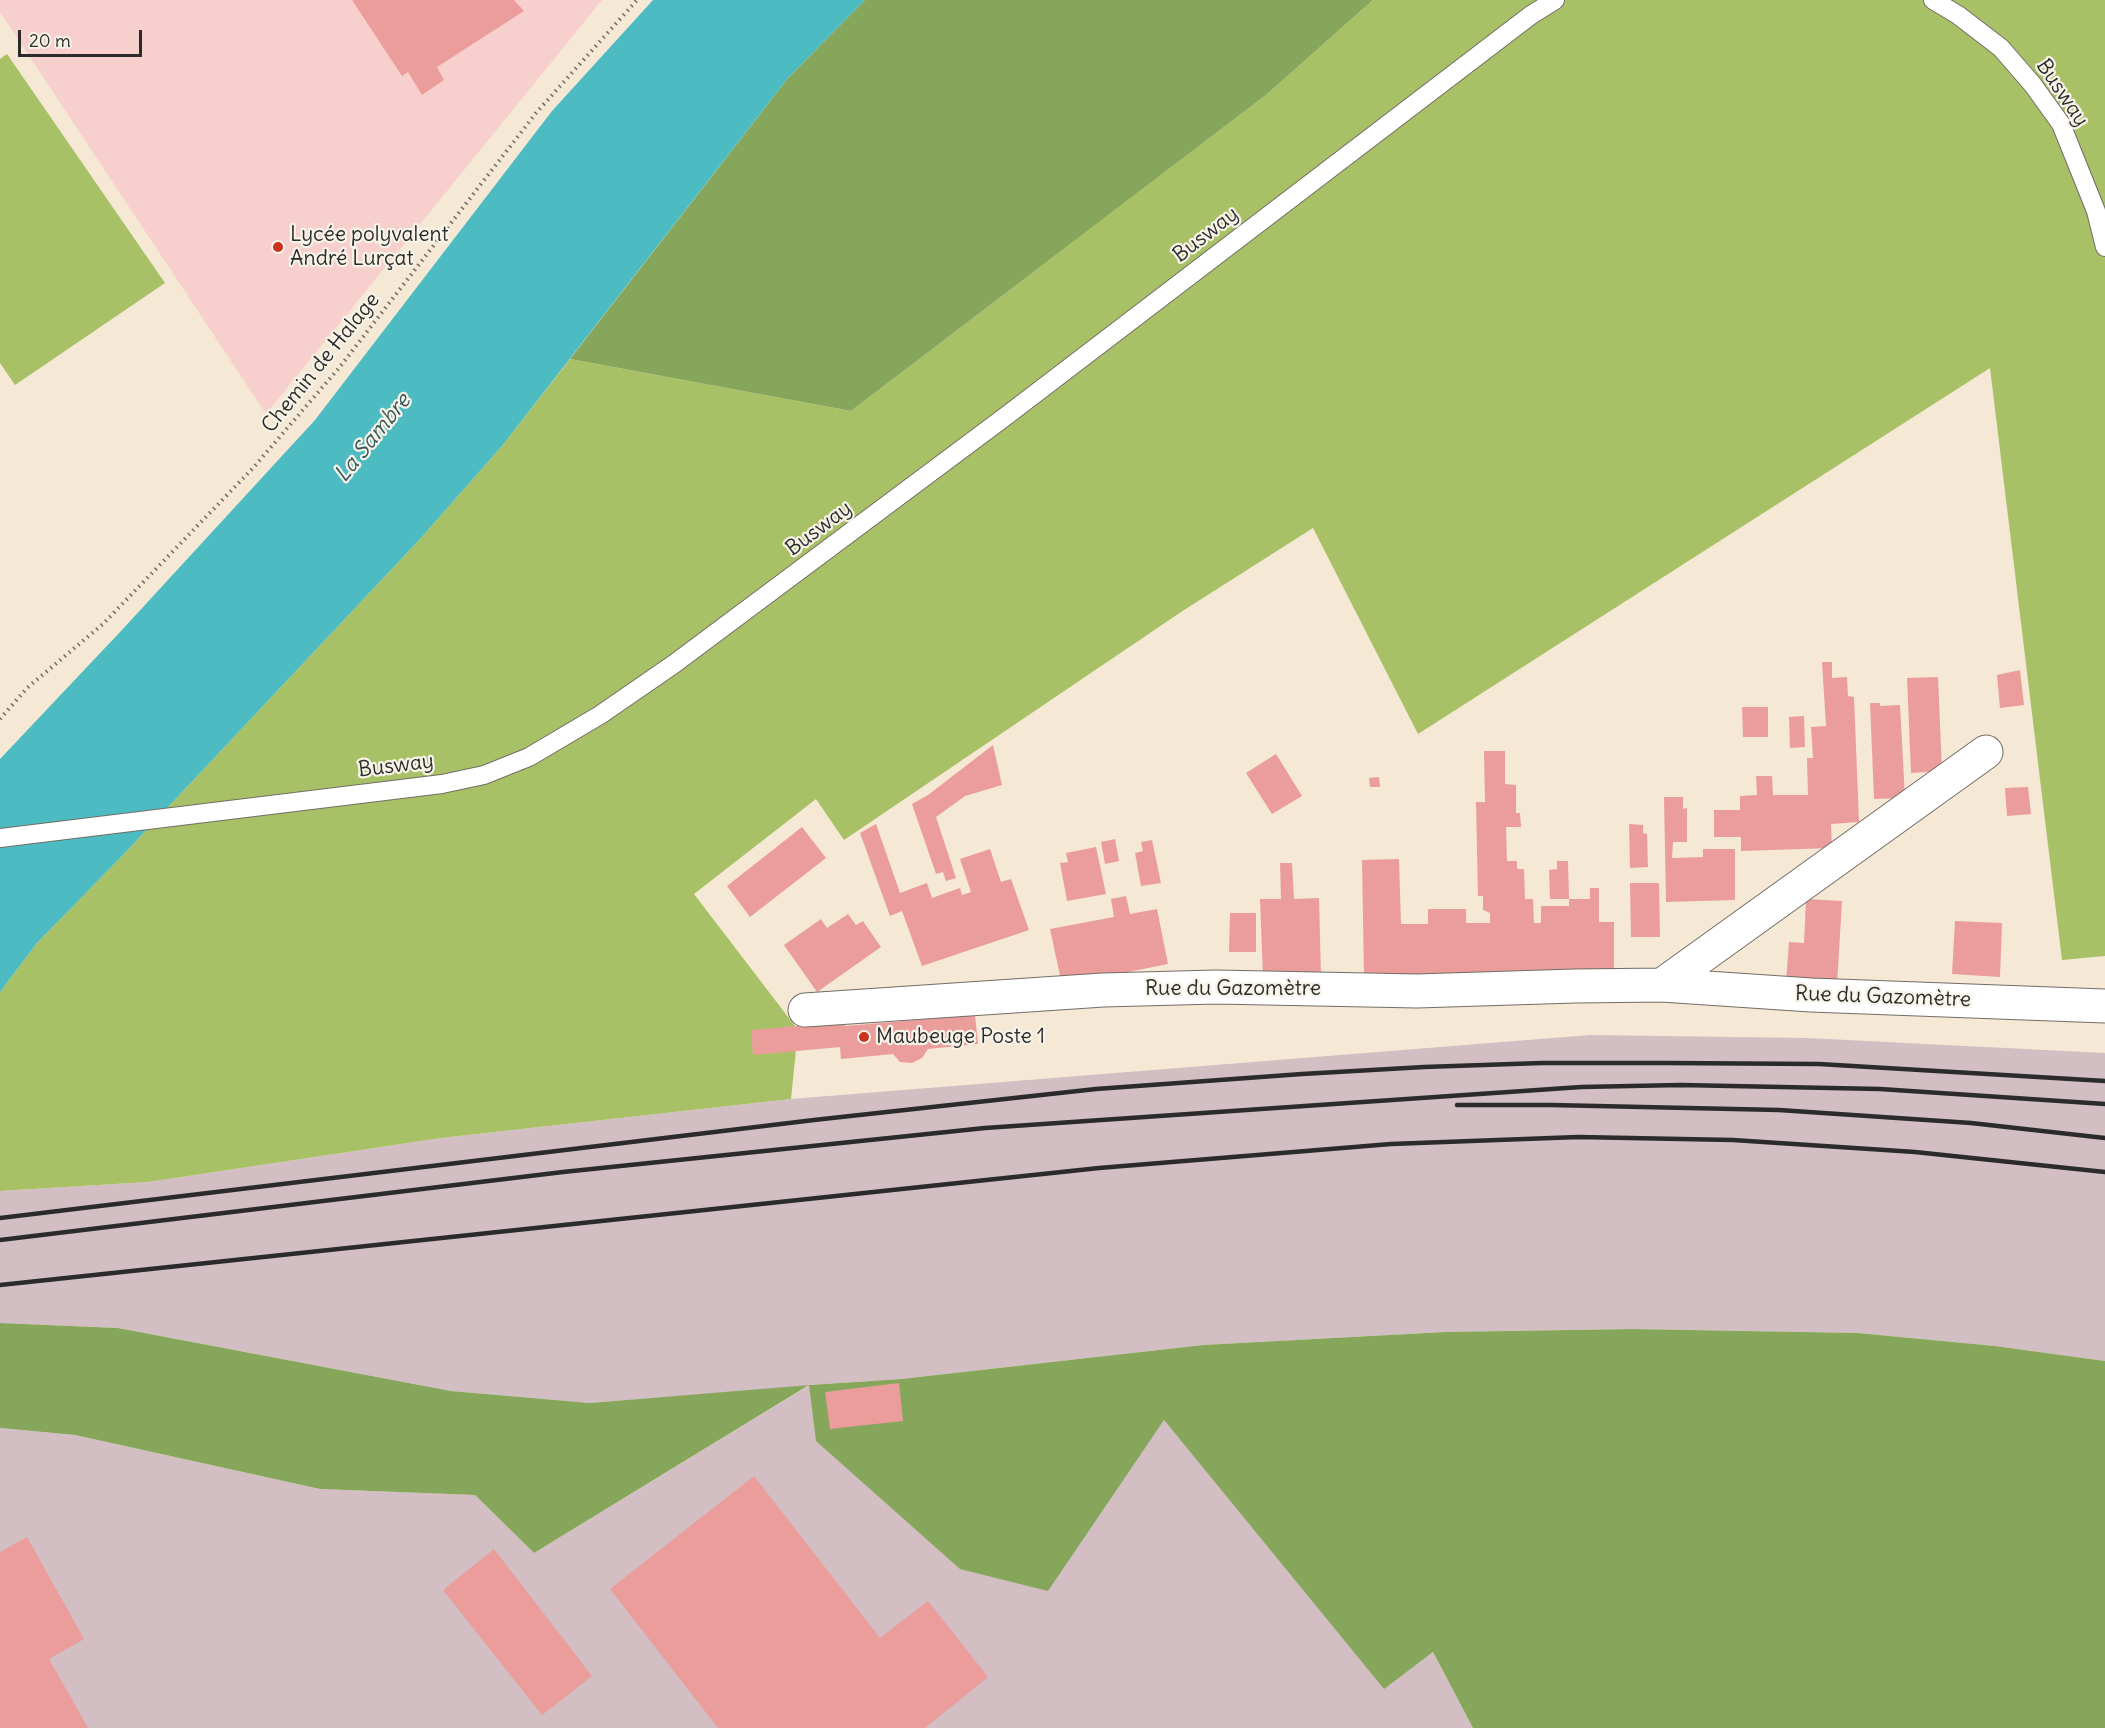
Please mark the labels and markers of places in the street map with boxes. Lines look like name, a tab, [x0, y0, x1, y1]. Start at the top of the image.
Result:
place label: Lycée polyvalent André Lurçat	[290, 222, 449, 272]
marker: Lycée polyvalent André Lurçat	[271, 240, 285, 254]
place label: Maubeuge Poste 1	[876, 1024, 1045, 1050]
marker: Maubeuge Poste 1	[857, 1030, 871, 1044]

